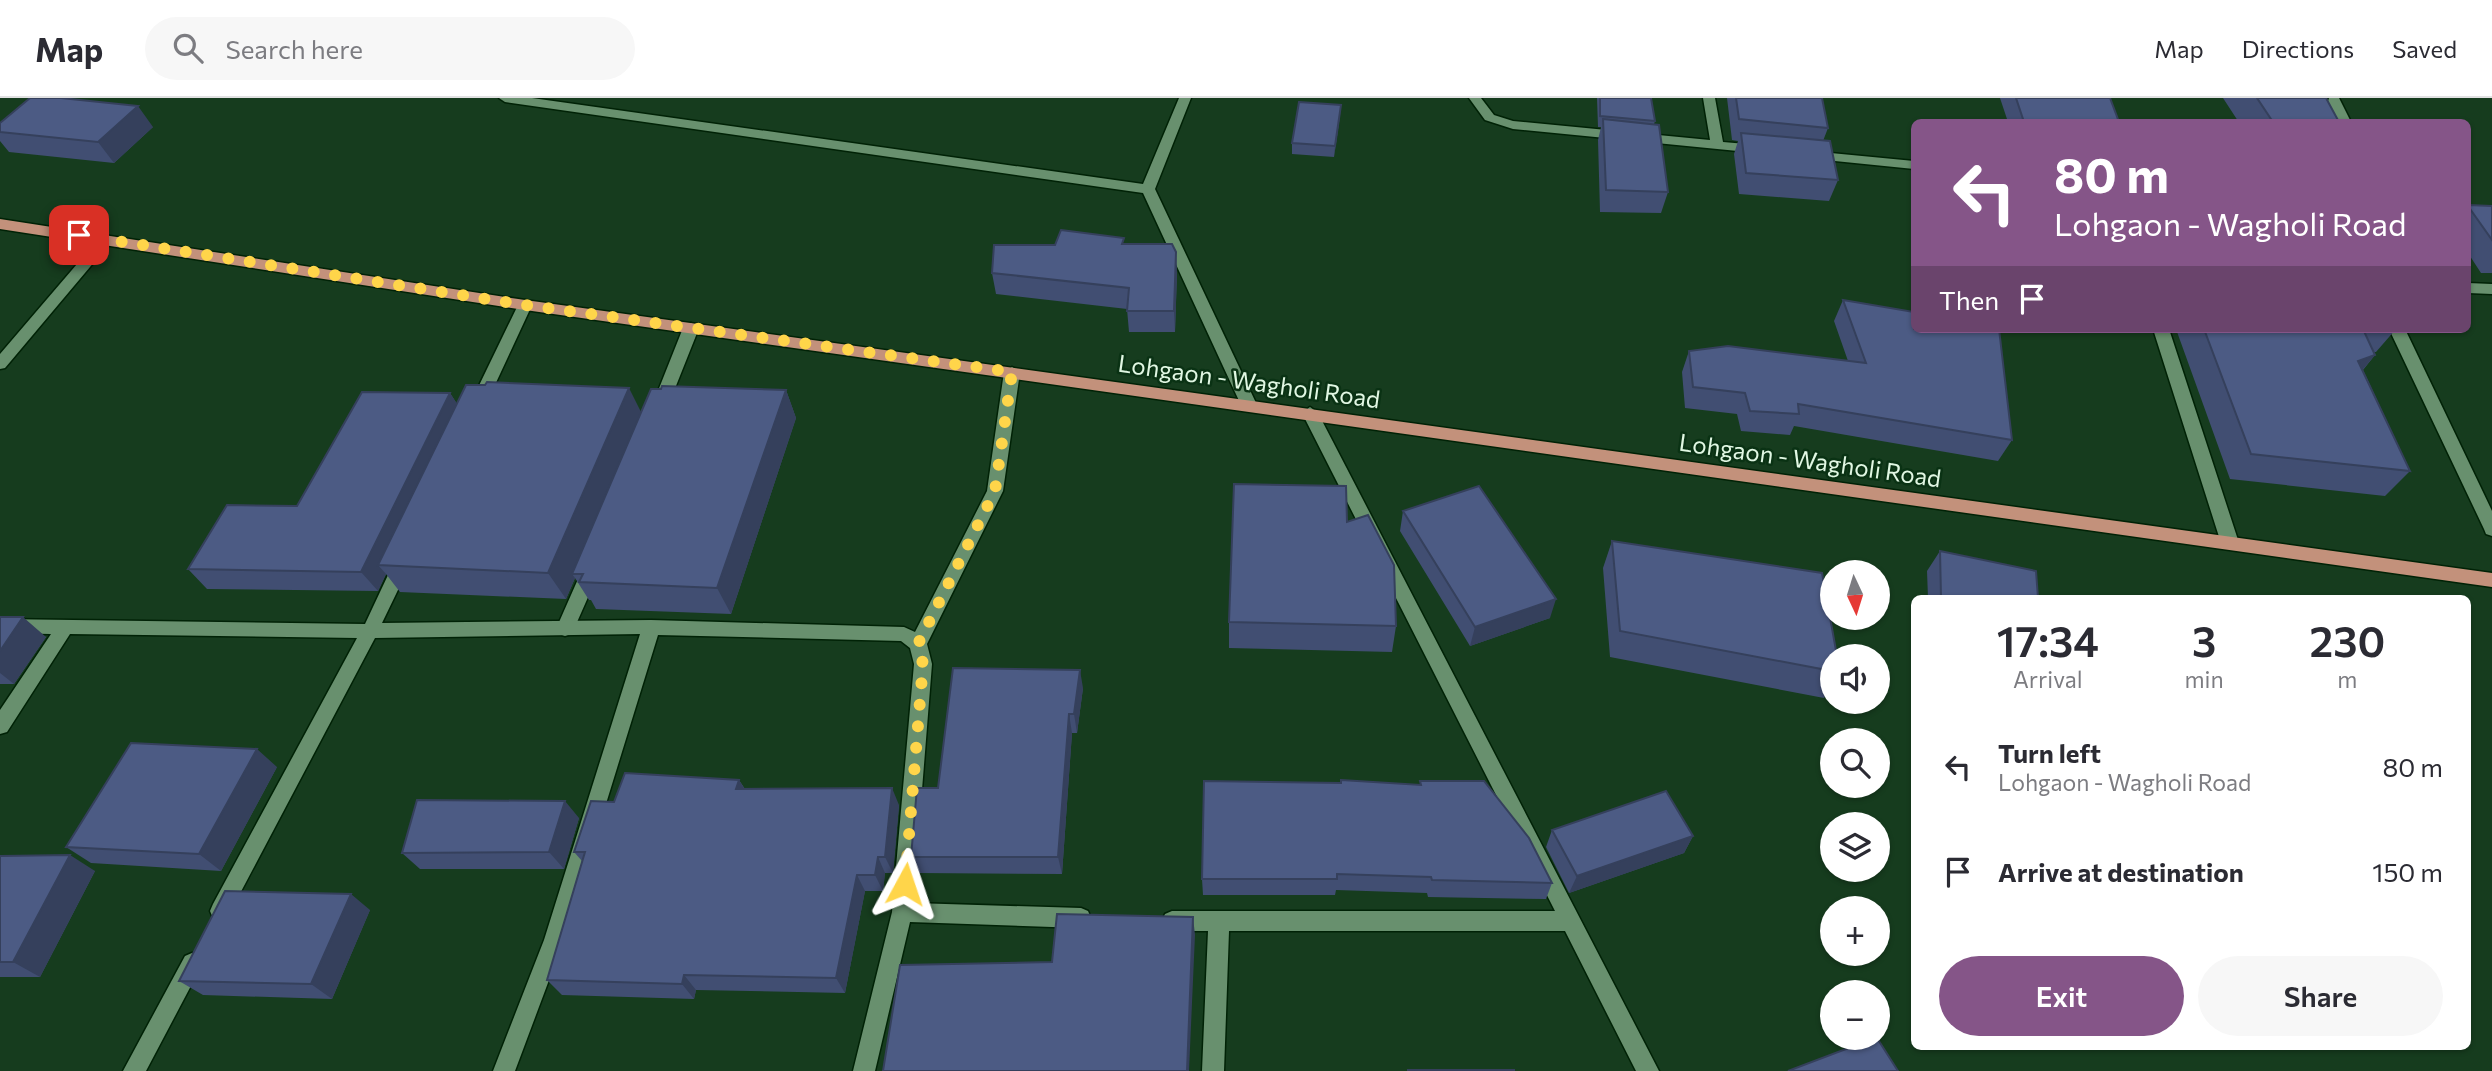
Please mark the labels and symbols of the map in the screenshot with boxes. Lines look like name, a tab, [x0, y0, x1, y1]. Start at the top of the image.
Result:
pin	[49, 205, 109, 265]
street label: Lohgaon - Wagholi Road	[1116, 348, 1382, 413]
street label: Lohgaon - Wagholi Road	[1677, 427, 1943, 492]
north arrow	[1820, 560, 1890, 630]
position arrow	[868, 847, 942, 921]

